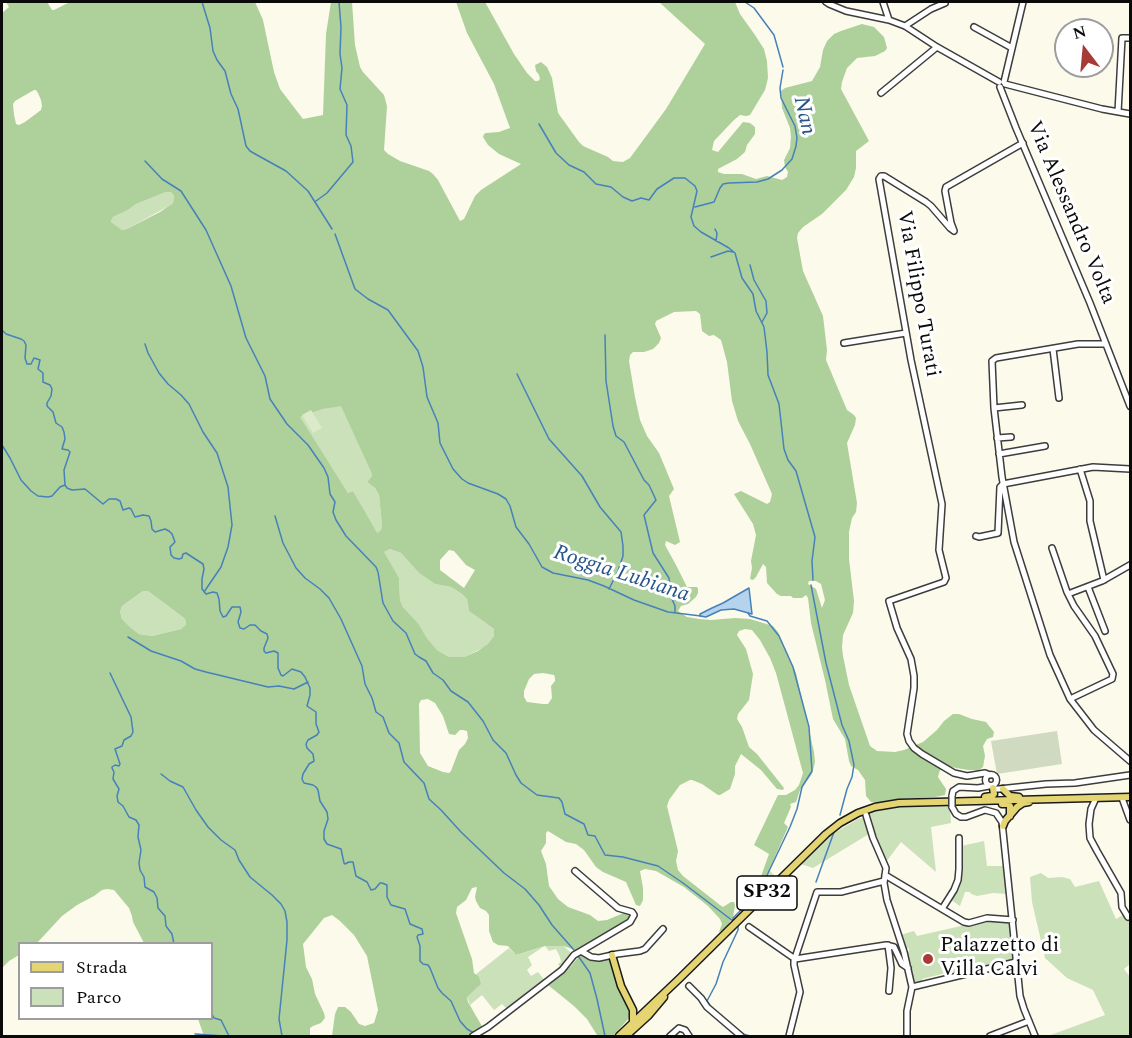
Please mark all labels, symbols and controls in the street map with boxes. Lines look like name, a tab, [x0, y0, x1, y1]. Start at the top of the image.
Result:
north arrow	[1054, 18, 1114, 78]
text: N	[1070, 19, 1089, 46]
water label: Nan	[786, 94, 820, 138]
street label: Via Alessandro Volta	[1020, 118, 1120, 308]
street label: Via Filippo Turati	[890, 209, 944, 379]
water label: Roggia Lubiana	[550, 541, 692, 609]
road number: SP32	[737, 876, 797, 910]
place label: Palazzetto di Villa Calvi	[940, 934, 1059, 984]
legend	[18, 942, 213, 1020]
marker: Palazzetto di Villa Calvi	[921, 952, 935, 966]
text: Strada	[76, 954, 127, 981]
text: Parco	[76, 984, 121, 1011]

